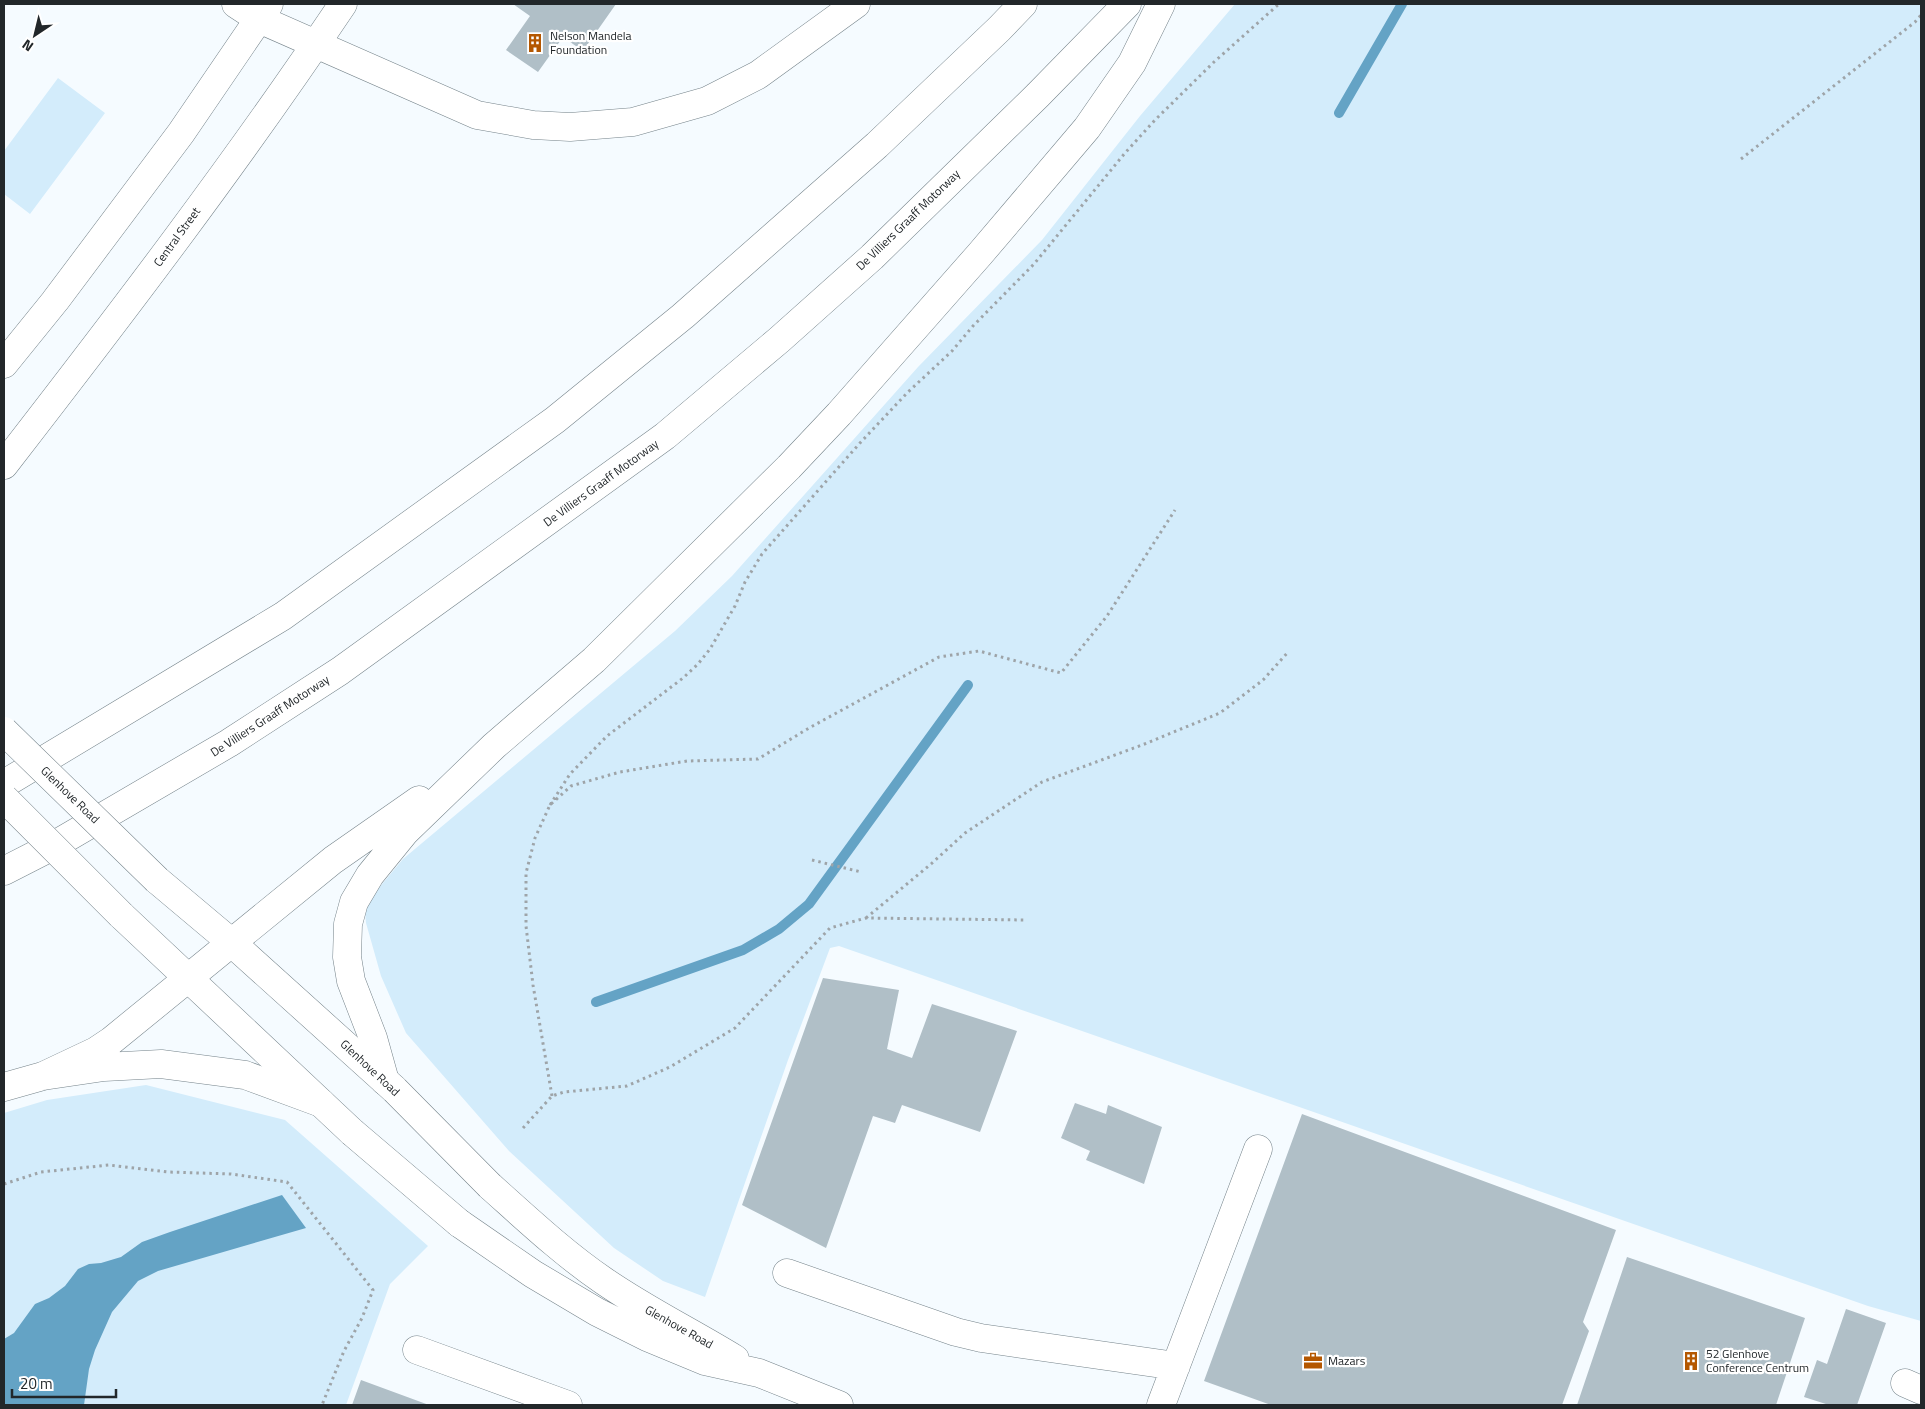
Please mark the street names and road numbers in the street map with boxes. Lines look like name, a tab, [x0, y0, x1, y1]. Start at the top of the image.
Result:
street label: De Villiers Graaff Motorway	[851, 165, 964, 275]
street label: Central Street	[148, 202, 205, 270]
street label: De Villiers Graaff Motorway	[539, 434, 663, 531]
street label: De Villiers Graaff Motorway	[206, 670, 333, 761]
street label: Glenhove Road	[37, 762, 104, 828]
street label: Glenhove Road	[336, 1035, 404, 1100]
street label: Glenhove Road	[642, 1300, 717, 1353]

